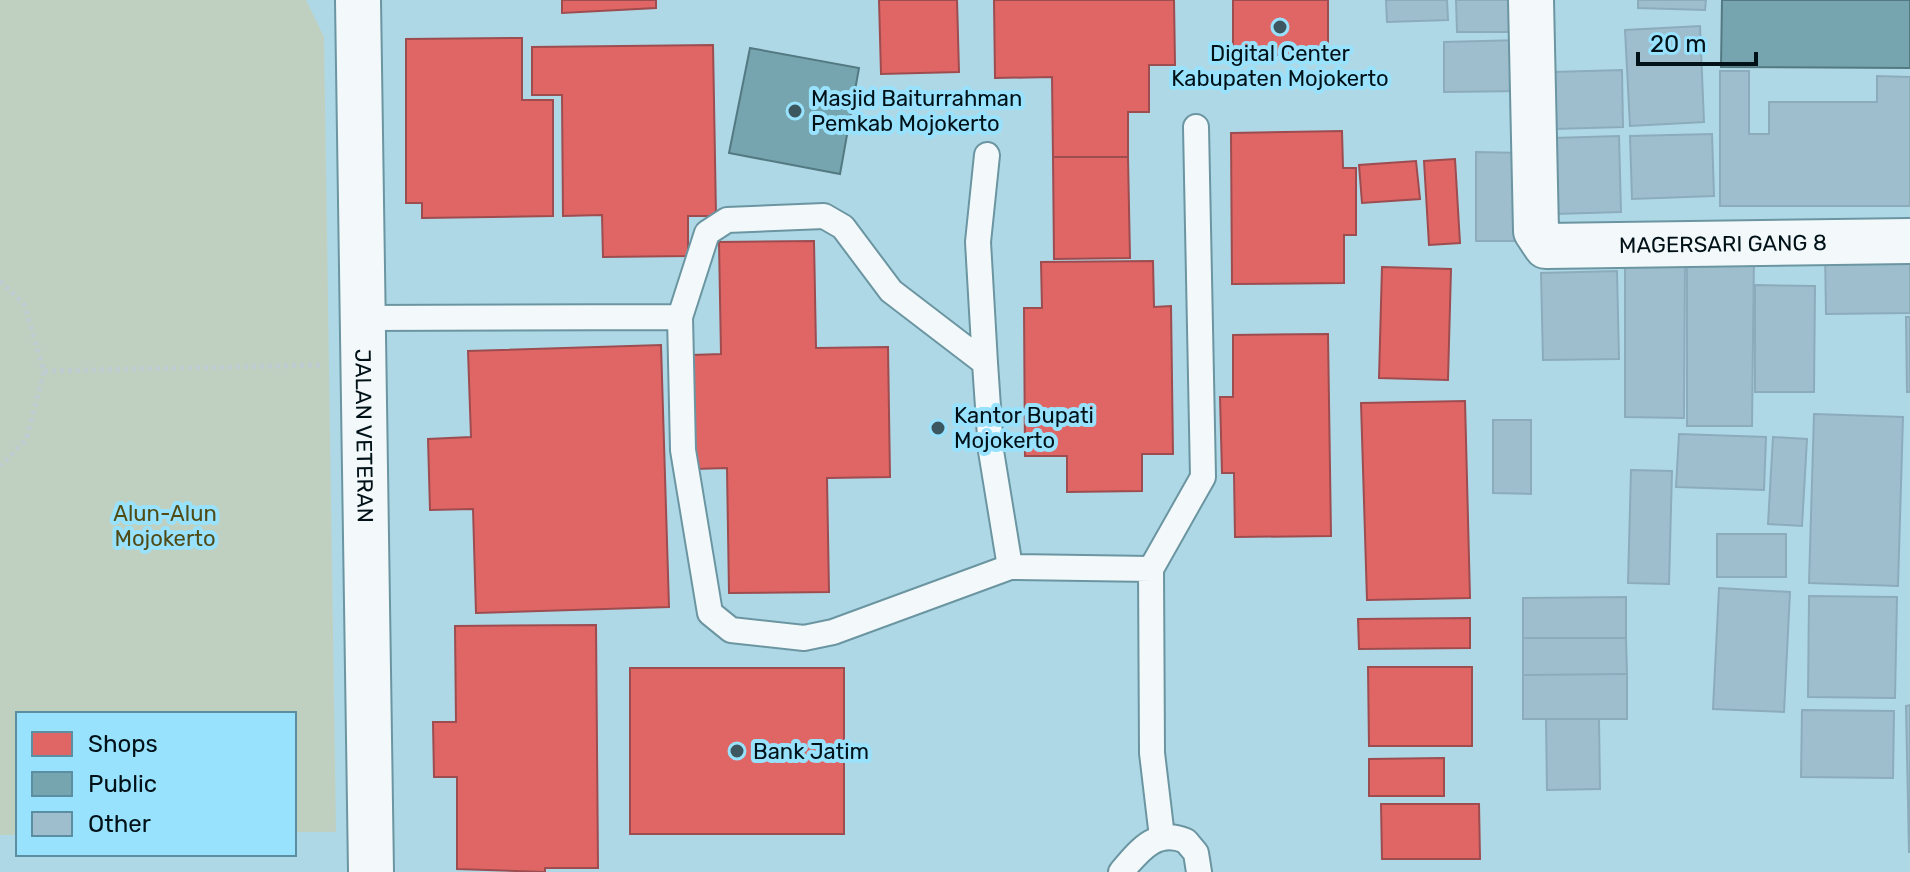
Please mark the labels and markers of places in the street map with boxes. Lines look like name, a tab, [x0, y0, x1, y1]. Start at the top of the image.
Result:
marker: Digital Center Kabupaten Mojokerto	[1271, 18, 1289, 36]
place label: Digital Center Kabupaten Mojokerto	[1171, 40, 1389, 92]
place label: Masjid Baiturrahman Pemkab Mojokerto	[811, 85, 1022, 137]
marker: Masjid Baiturrahman Pemkab Mojokerto	[786, 102, 804, 120]
place label: Kantor Bupati Mojokerto	[954, 402, 1094, 454]
marker: Kantor Bupati Mojokerto	[929, 419, 947, 437]
place label: Bank Jatim	[753, 738, 869, 765]
marker: Bank Jatim	[728, 742, 746, 760]

